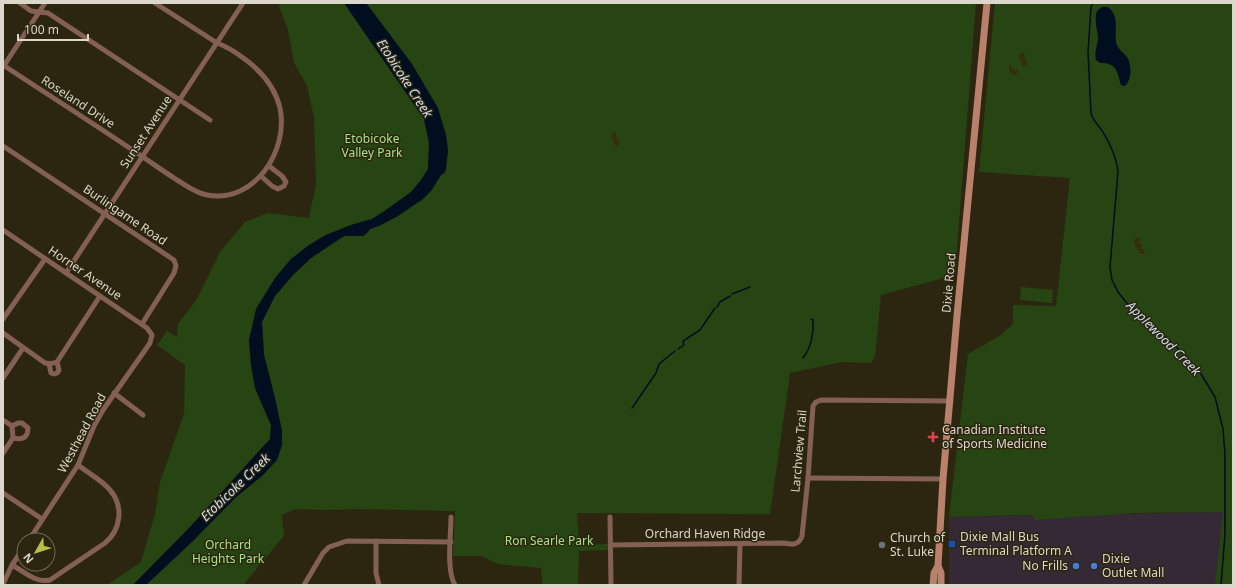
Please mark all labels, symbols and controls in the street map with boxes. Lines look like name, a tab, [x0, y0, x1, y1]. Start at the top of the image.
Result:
scale bar	[18, 16, 88, 42]
text: 100 m	[24, 21, 59, 38]
water label: Etobicoke Creek	[373, 35, 437, 121]
street label: Roseland Drive	[38, 71, 119, 132]
street label: Sunset Avenue	[116, 92, 176, 171]
park label: Etobicoke Valley Park	[341, 130, 403, 161]
street label: Burlingame Road	[80, 180, 171, 249]
street label: Horner Avenue	[45, 242, 126, 304]
street label: Dixie Road	[937, 252, 960, 314]
water label: Applewood Creek	[1122, 296, 1206, 380]
street label: Westhead Road	[53, 390, 110, 476]
street label: Larchview Trail	[786, 409, 811, 493]
place label: Canadian Institute of Sports Medicine	[942, 421, 1047, 452]
marker: Canadian Institute of Sports Medicine	[927, 431, 939, 443]
water label: Etobicoke Creek	[196, 449, 274, 525]
street label: Orchard Haven Ridge	[645, 525, 765, 542]
place label: Dixie Mall Bus Terminal Platform A	[960, 528, 1072, 559]
place label: Church of St. Luke	[890, 529, 946, 560]
north arrow	[16, 532, 56, 572]
park label: Ron Searle Park	[505, 532, 594, 549]
park label: Orchard Heights Park	[192, 536, 265, 567]
marker: Dixie Mall Bus Terminal Platform A	[947, 539, 957, 549]
marker: Church of St. Luke	[877, 540, 887, 550]
text: N	[19, 550, 36, 567]
place label: Dixie Outlet Mall	[1102, 550, 1164, 581]
place label: No Frills	[1022, 557, 1068, 574]
marker: No Frills	[1071, 561, 1081, 571]
marker: Dixie Outlet Mall	[1089, 561, 1099, 571]

